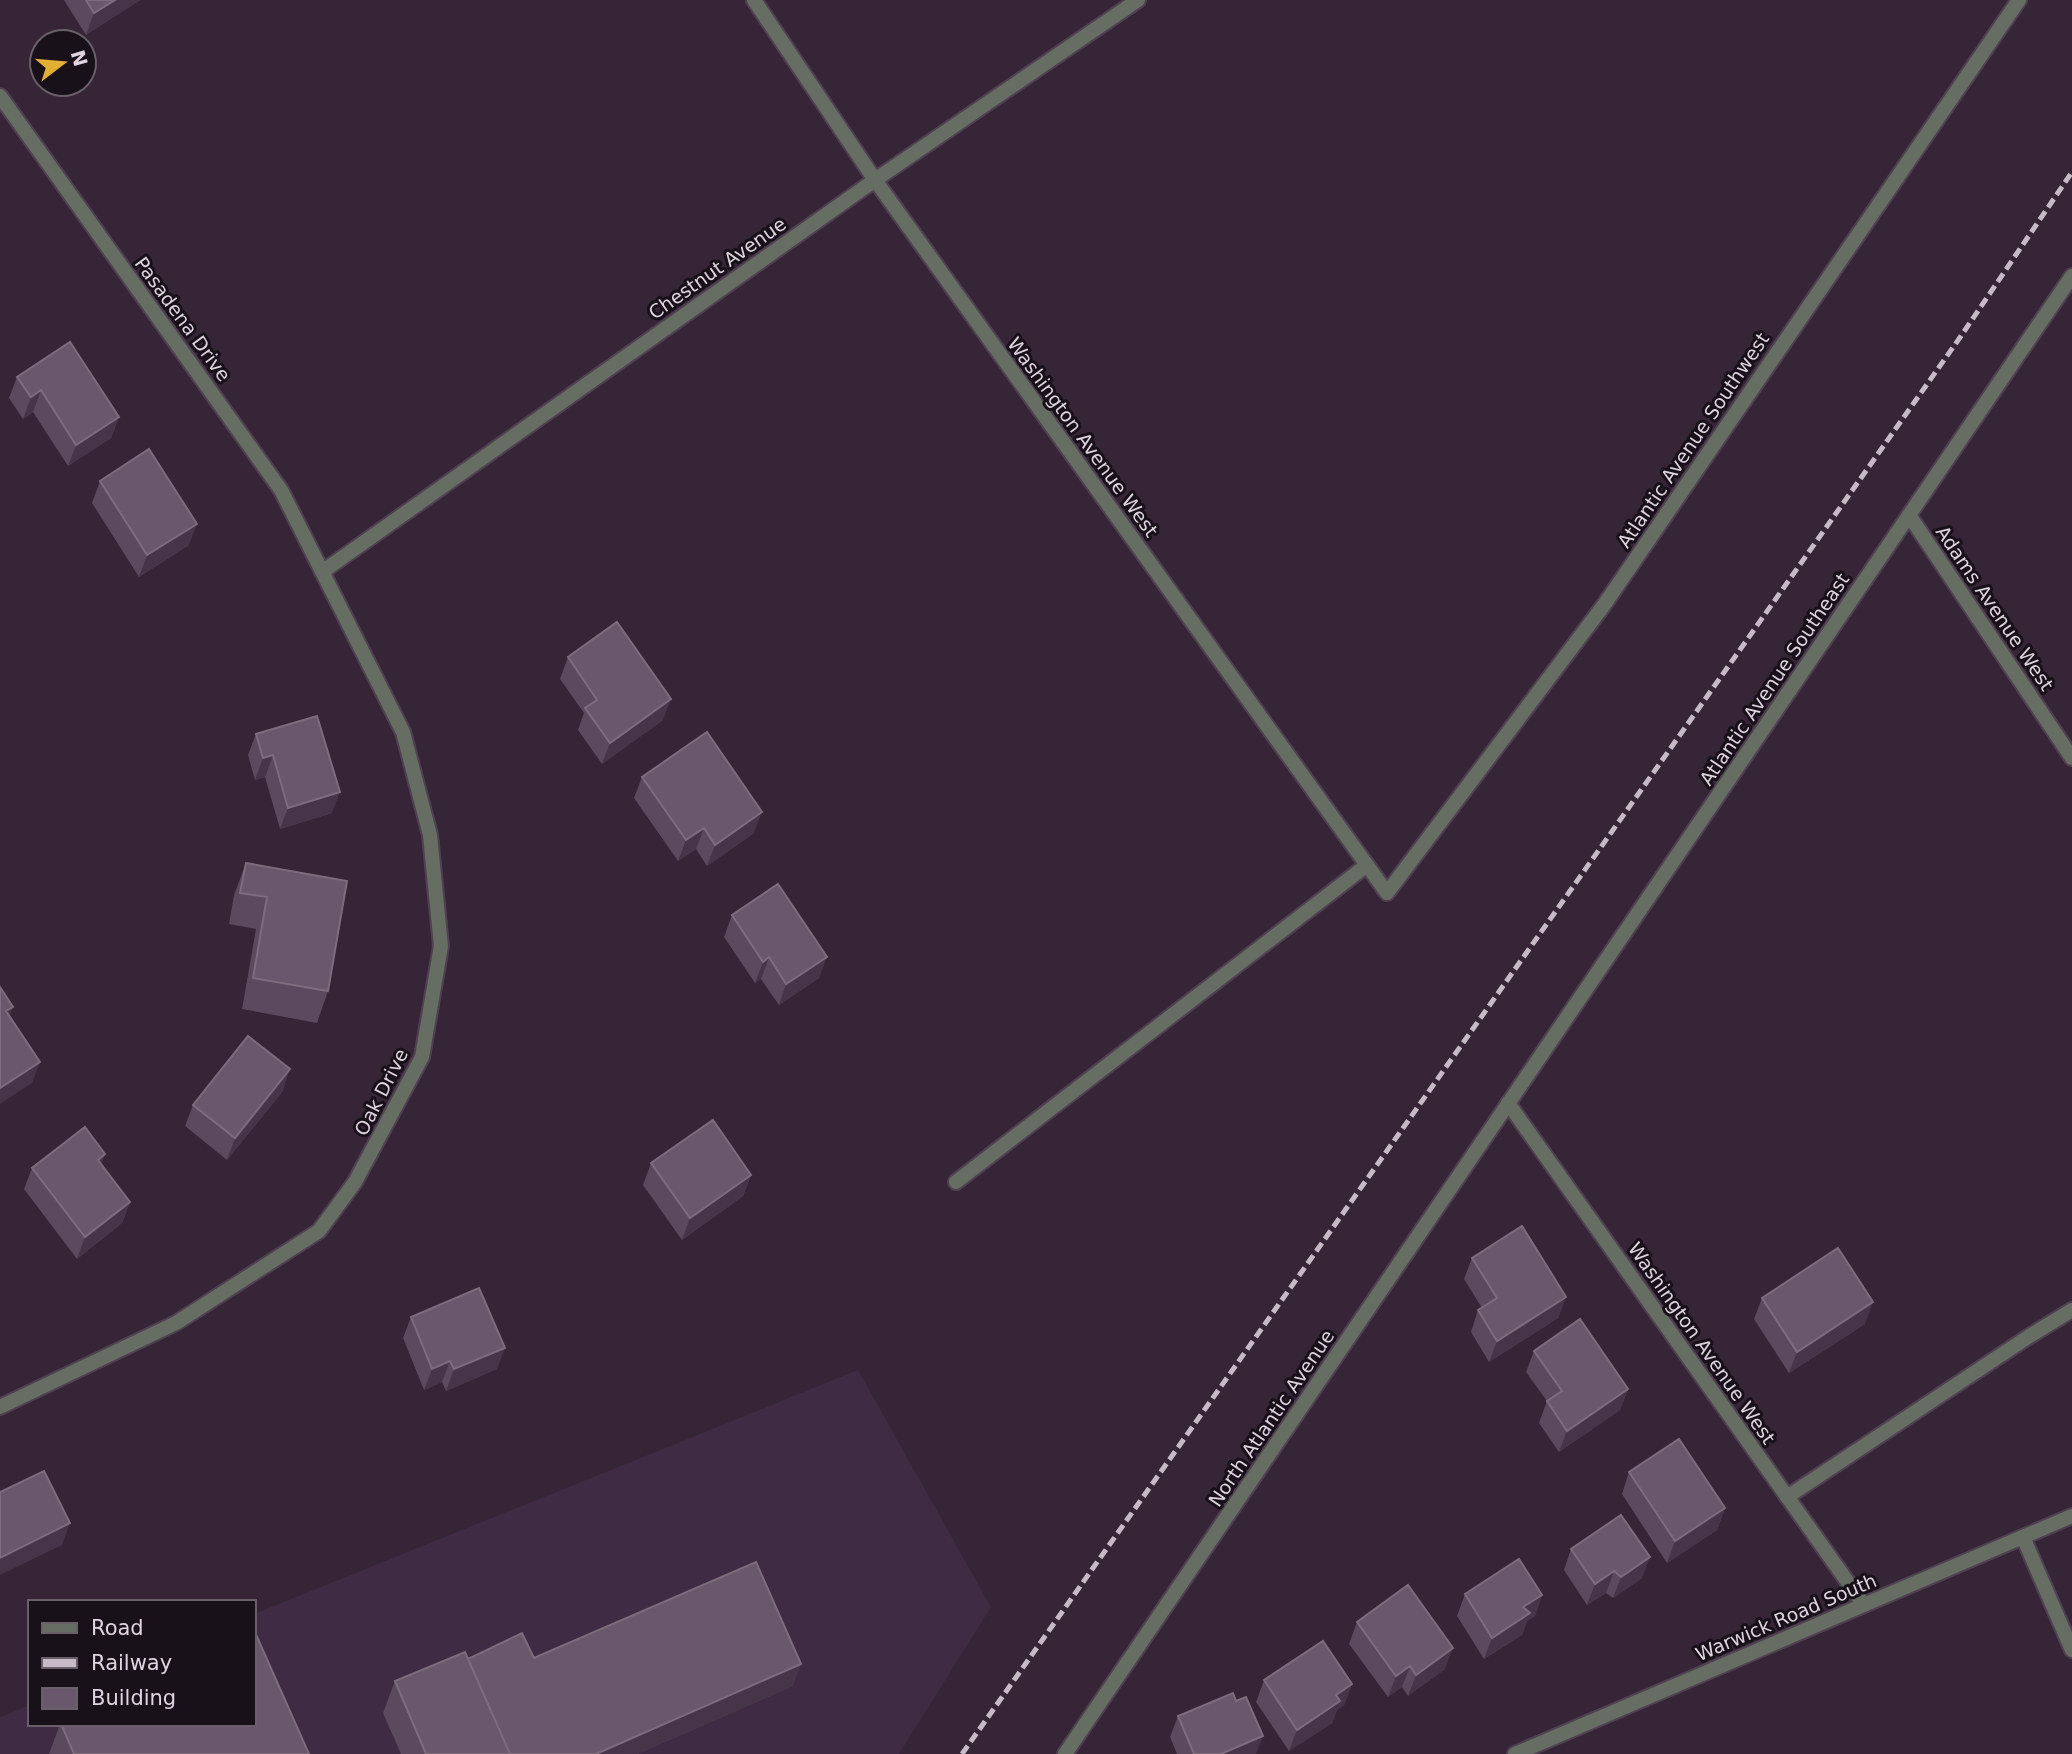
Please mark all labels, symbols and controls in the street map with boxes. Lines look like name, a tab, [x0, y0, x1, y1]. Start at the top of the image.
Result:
north arrow	[28, 28, 98, 98]
text: N	[67, 48, 92, 69]
street label: Chestnut Avenue	[644, 212, 790, 324]
street label: Pasadena Drive	[131, 253, 235, 385]
street label: Atlantic Avenue Southwest	[1613, 328, 1773, 552]
street label: Washington Avenue West	[1003, 333, 1163, 541]
street label: Adams Avenue West	[1932, 521, 2058, 695]
street label: Atlantic Avenue Southeast	[1695, 569, 1853, 789]
street label: Oak Drive	[350, 1045, 412, 1139]
street label: Washington Avenue West	[1624, 1238, 1780, 1448]
street label: North Atlantic Avenue	[1204, 1326, 1338, 1510]
street label: Warwick Road South	[1692, 1569, 1880, 1665]
legend	[28, 1600, 256, 1726]
text: Road	[91, 1616, 144, 1640]
text: Railway	[91, 1651, 172, 1675]
text: Building	[91, 1686, 176, 1710]

